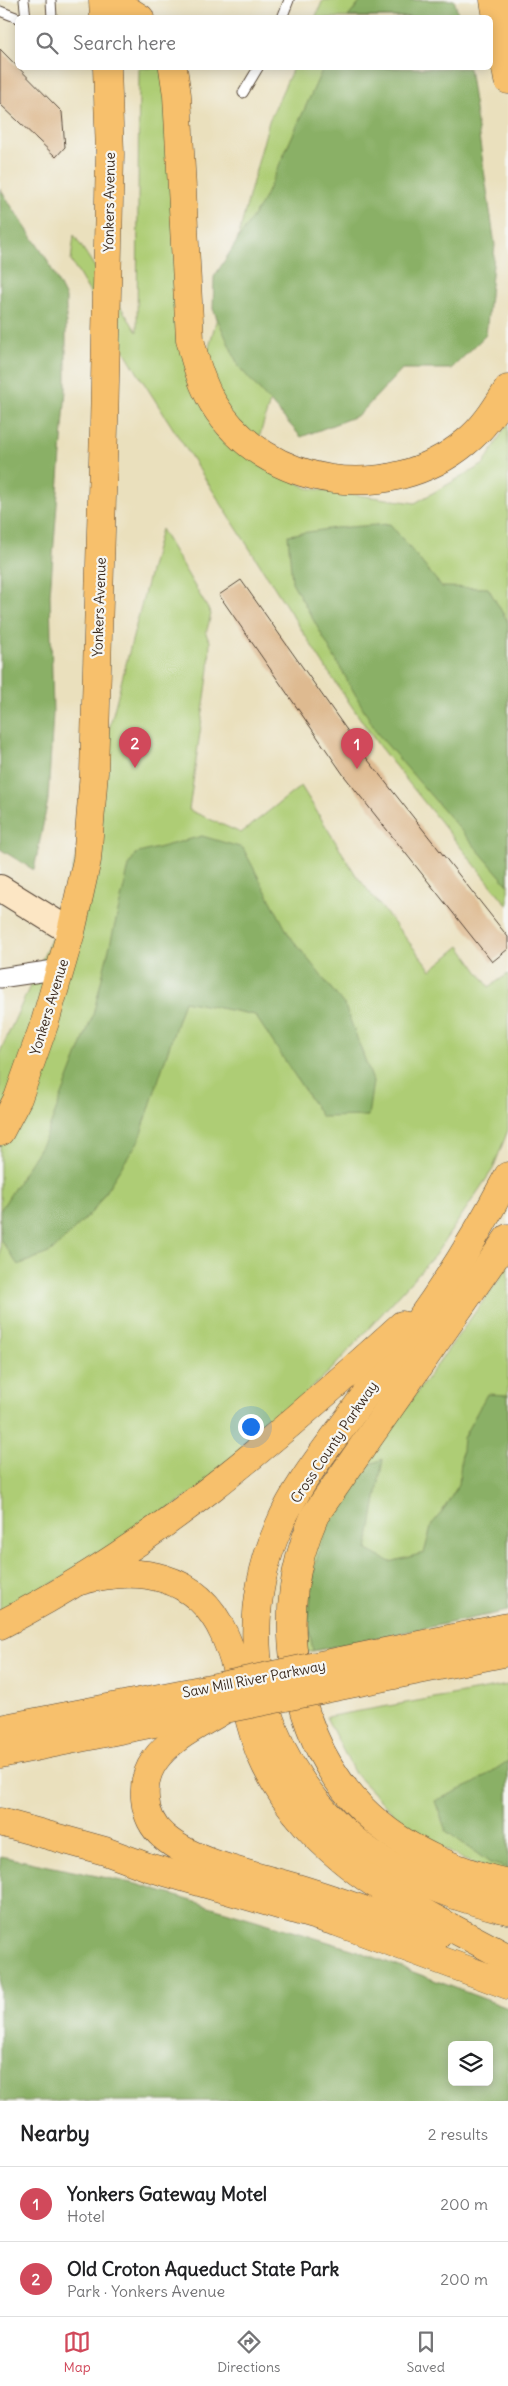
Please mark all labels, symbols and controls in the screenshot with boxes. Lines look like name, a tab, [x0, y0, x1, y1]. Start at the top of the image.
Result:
search box	[15, 15, 493, 70]
icon: search	[33, 29, 61, 57]
text: Search here	[73, 31, 176, 55]
street label: Yonkers Avenue	[99, 152, 119, 252]
street label: Yonkers Avenue	[88, 557, 110, 657]
pin: 2	[119, 727, 151, 768]
pin: 1	[341, 728, 373, 769]
street label: Yonkers Avenue	[26, 957, 72, 1057]
street label: Cross County Parkway	[286, 1377, 382, 1507]
your location	[238, 1414, 264, 1440]
street label: Saw Mill River Parkway	[181, 1656, 327, 1702]
map controls	[448, 2041, 493, 2086]
button: layers	[448, 2041, 493, 2086]
text: Nearby	[20, 2120, 90, 2147]
text: 2 results	[428, 2124, 488, 2144]
text: Yonkers Gateway Motel	[67, 2182, 267, 2206]
text: 1	[33, 2194, 39, 2214]
text: 200 m	[440, 2194, 488, 2214]
text: Hotel	[67, 2206, 105, 2226]
text: Old Croton Aqueduct State Park	[67, 2257, 339, 2281]
text: 2	[32, 2269, 40, 2289]
text: 200 m	[440, 2269, 488, 2289]
text: Park · Yonkers Avenue	[67, 2281, 225, 2301]
tab: Map	[63, 2328, 91, 2376]
tab: Directions	[217, 2328, 280, 2376]
tab: Saved	[407, 2328, 445, 2376]

